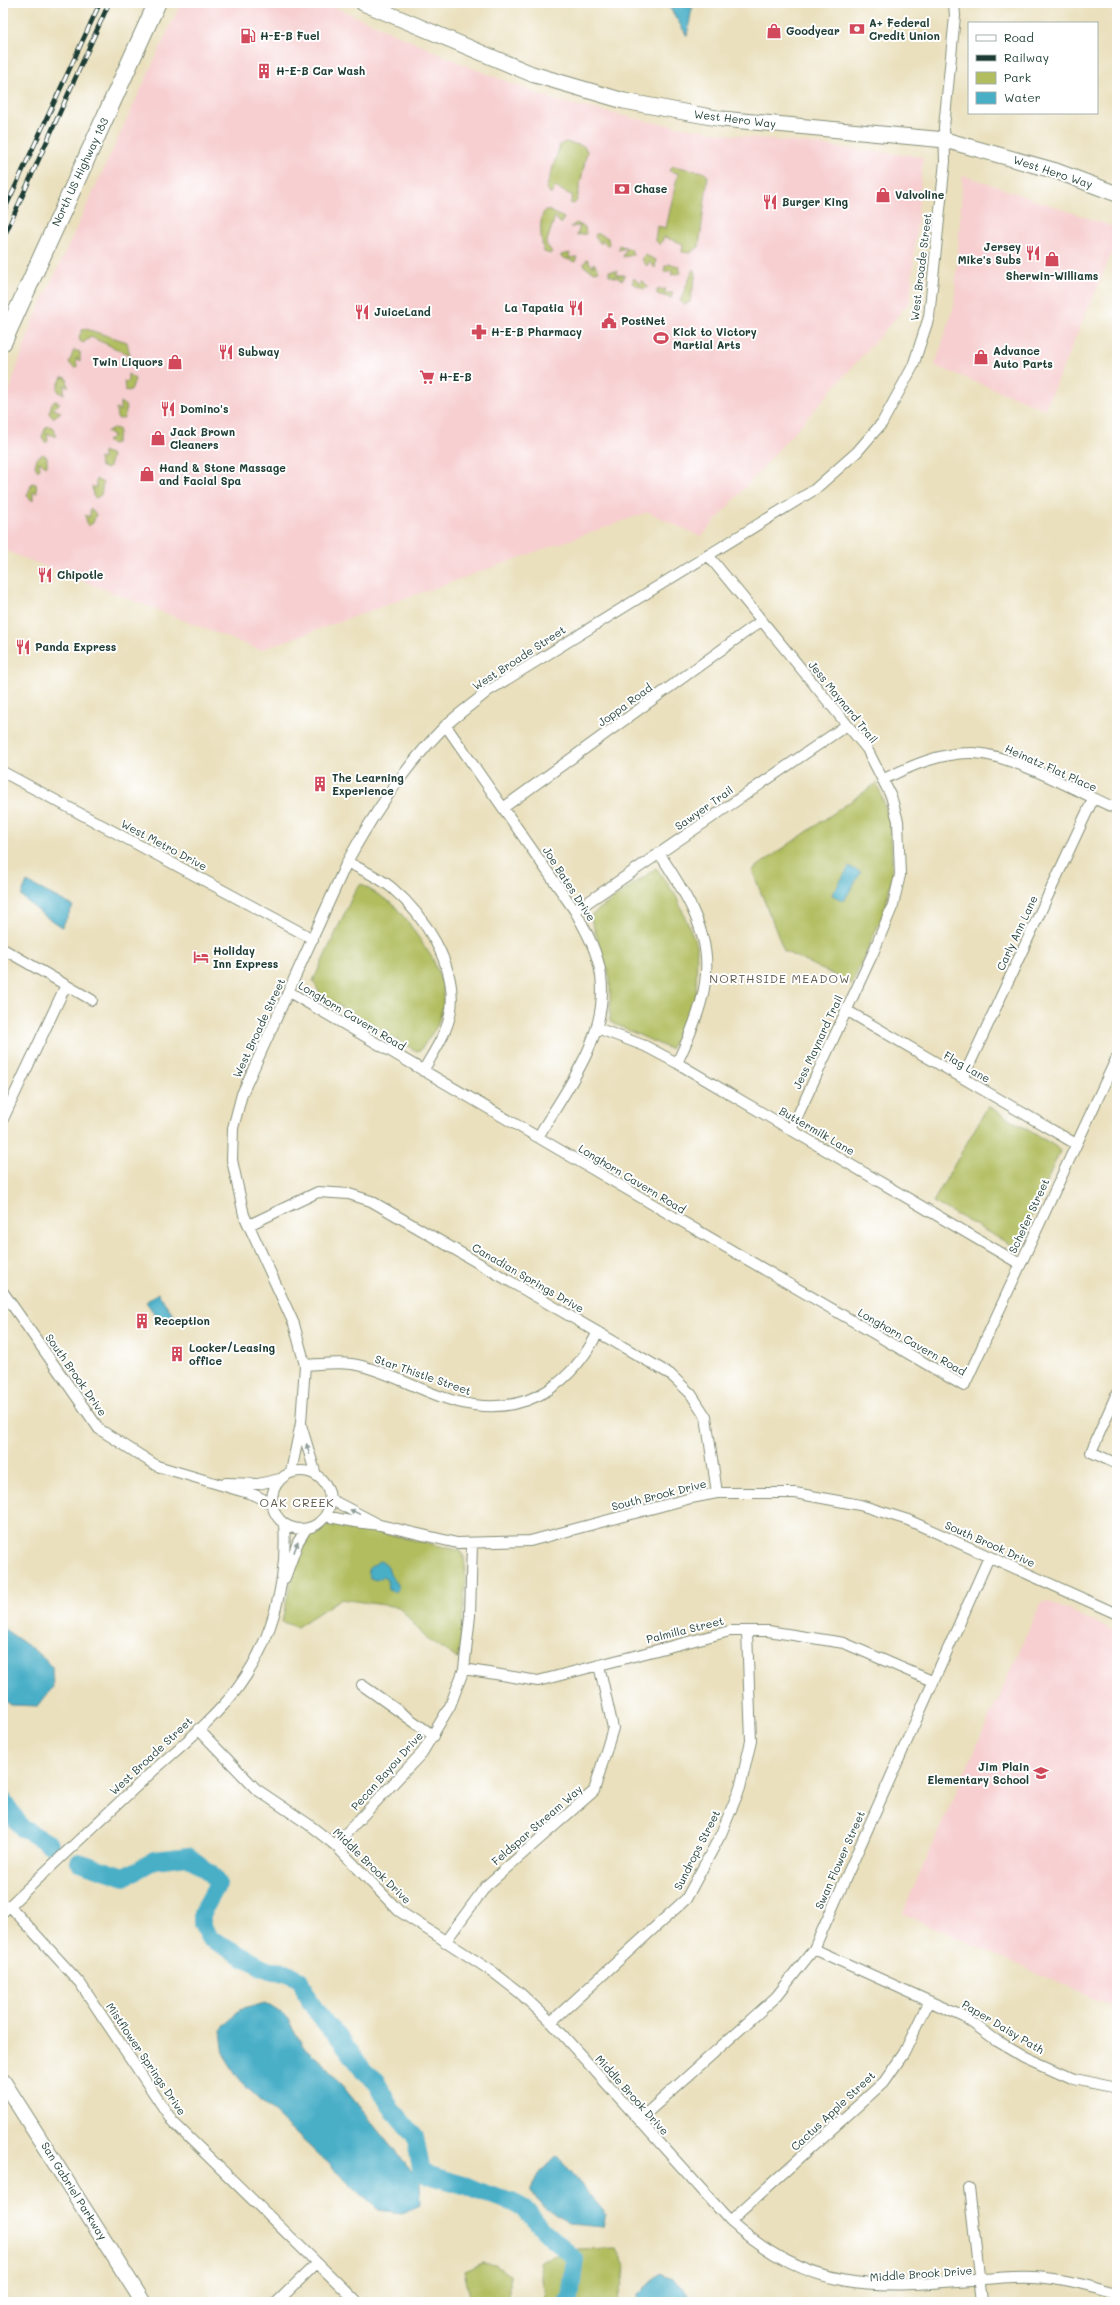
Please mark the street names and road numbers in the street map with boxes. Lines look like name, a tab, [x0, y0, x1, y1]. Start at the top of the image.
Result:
street label: West Hero Way	[693, 106, 777, 131]
street label: North US Highway 183	[48, 115, 112, 229]
street label: West Hero Way	[1012, 152, 1095, 192]
street label: West Broade Street	[906, 212, 935, 322]
street label: West Broade Street	[469, 622, 568, 693]
street label: Jess Maynard Trail	[805, 657, 881, 746]
street label: Joppa Road	[594, 680, 655, 729]
street label: Heinatz Flat Place	[1003, 741, 1100, 795]
street label: Sawyer Trail	[672, 782, 736, 833]
street label: West Metro Drive	[119, 816, 210, 874]
street label: Joe Bates Drive	[540, 844, 599, 924]
street label: Carly Ann Lane	[993, 893, 1041, 973]
street label: West Broade Street	[229, 975, 288, 1080]
street label: Longhorn Cavern Road	[296, 978, 409, 1054]
street label: Jess Maynard Trail	[789, 992, 846, 1091]
street label: Flag Lane	[941, 1047, 993, 1086]
street label: Buttermilk Lane	[777, 1103, 858, 1158]
street label: Longhorn Cavern Road	[576, 1141, 689, 1217]
street label: Schefer Street	[1005, 1176, 1052, 1256]
street label: Canadian Springs Drive	[470, 1239, 587, 1316]
street label: Longhorn Cavern Road	[855, 1304, 969, 1379]
street label: South Brook Drive	[42, 1331, 111, 1419]
street label: Star Thistle Street	[373, 1351, 473, 1398]
street label: South Brook Drive	[610, 1475, 708, 1514]
street label: South Brook Drive	[943, 1517, 1038, 1570]
street label: Palmilla Street	[645, 1613, 725, 1646]
street label: West Broade Street	[106, 1713, 195, 1798]
street label: Pecan Bayou Drive	[347, 1728, 426, 1813]
street label: Feldspar Stream Way	[488, 1781, 585, 1868]
street label: Sundrops Street	[670, 1807, 723, 1892]
street label: Swan Flower Street	[811, 1808, 868, 1911]
street label: Middle Brook Drive	[330, 1824, 415, 1907]
street label: Paper Daisy Path	[959, 1996, 1047, 2057]
street label: Mistflower Springs Drive	[103, 2000, 190, 2118]
street label: Middle Brook Drive	[592, 2051, 673, 2138]
street label: Cactus Apple Street	[787, 2067, 878, 2154]
street label: San Gabriel Parkway	[38, 2139, 111, 2243]
street label: Middle Brook Drive	[869, 2262, 973, 2285]

